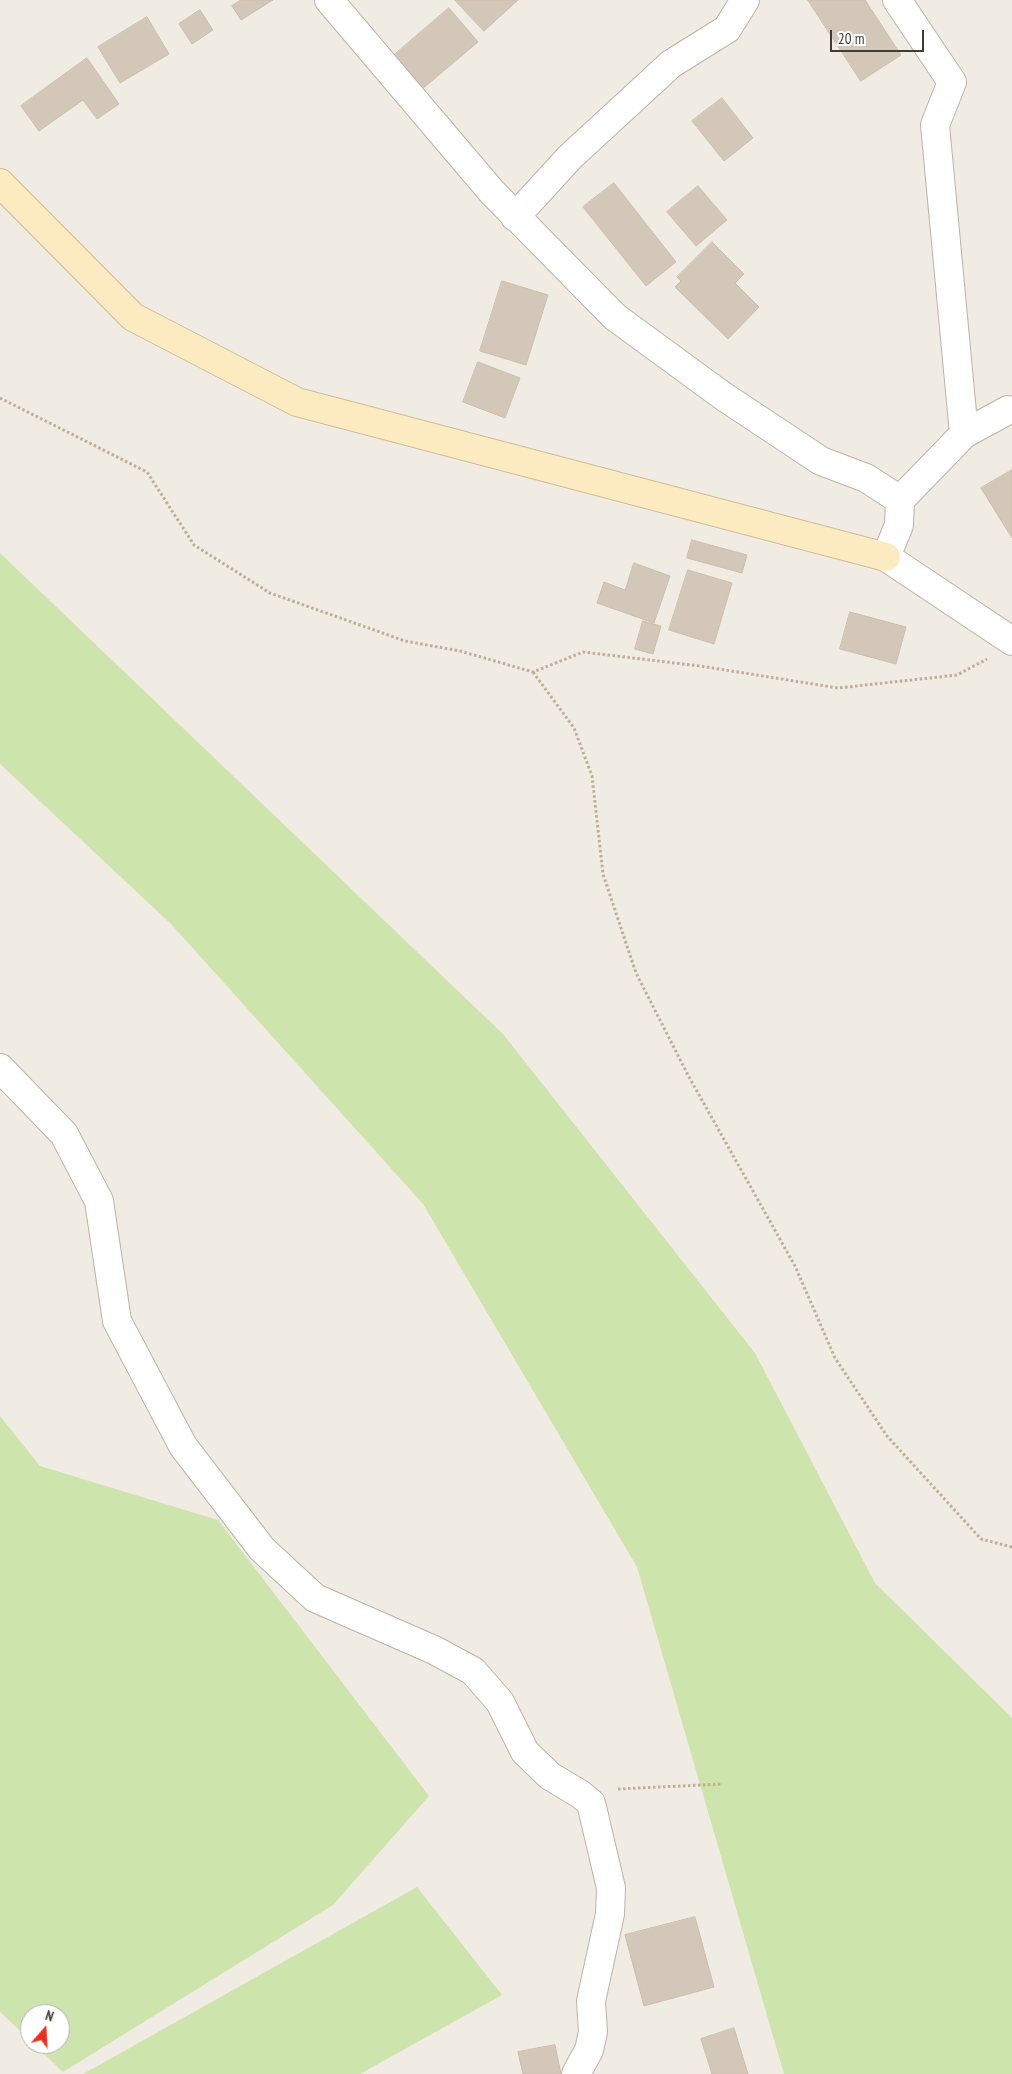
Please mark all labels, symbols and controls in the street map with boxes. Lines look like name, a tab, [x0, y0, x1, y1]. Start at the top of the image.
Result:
scale bar	[832, 20, 926, 52]
text: 20 m	[838, 29, 864, 48]
north arrow	[20, 2004, 70, 2054]
text: N	[43, 2006, 56, 2026]

